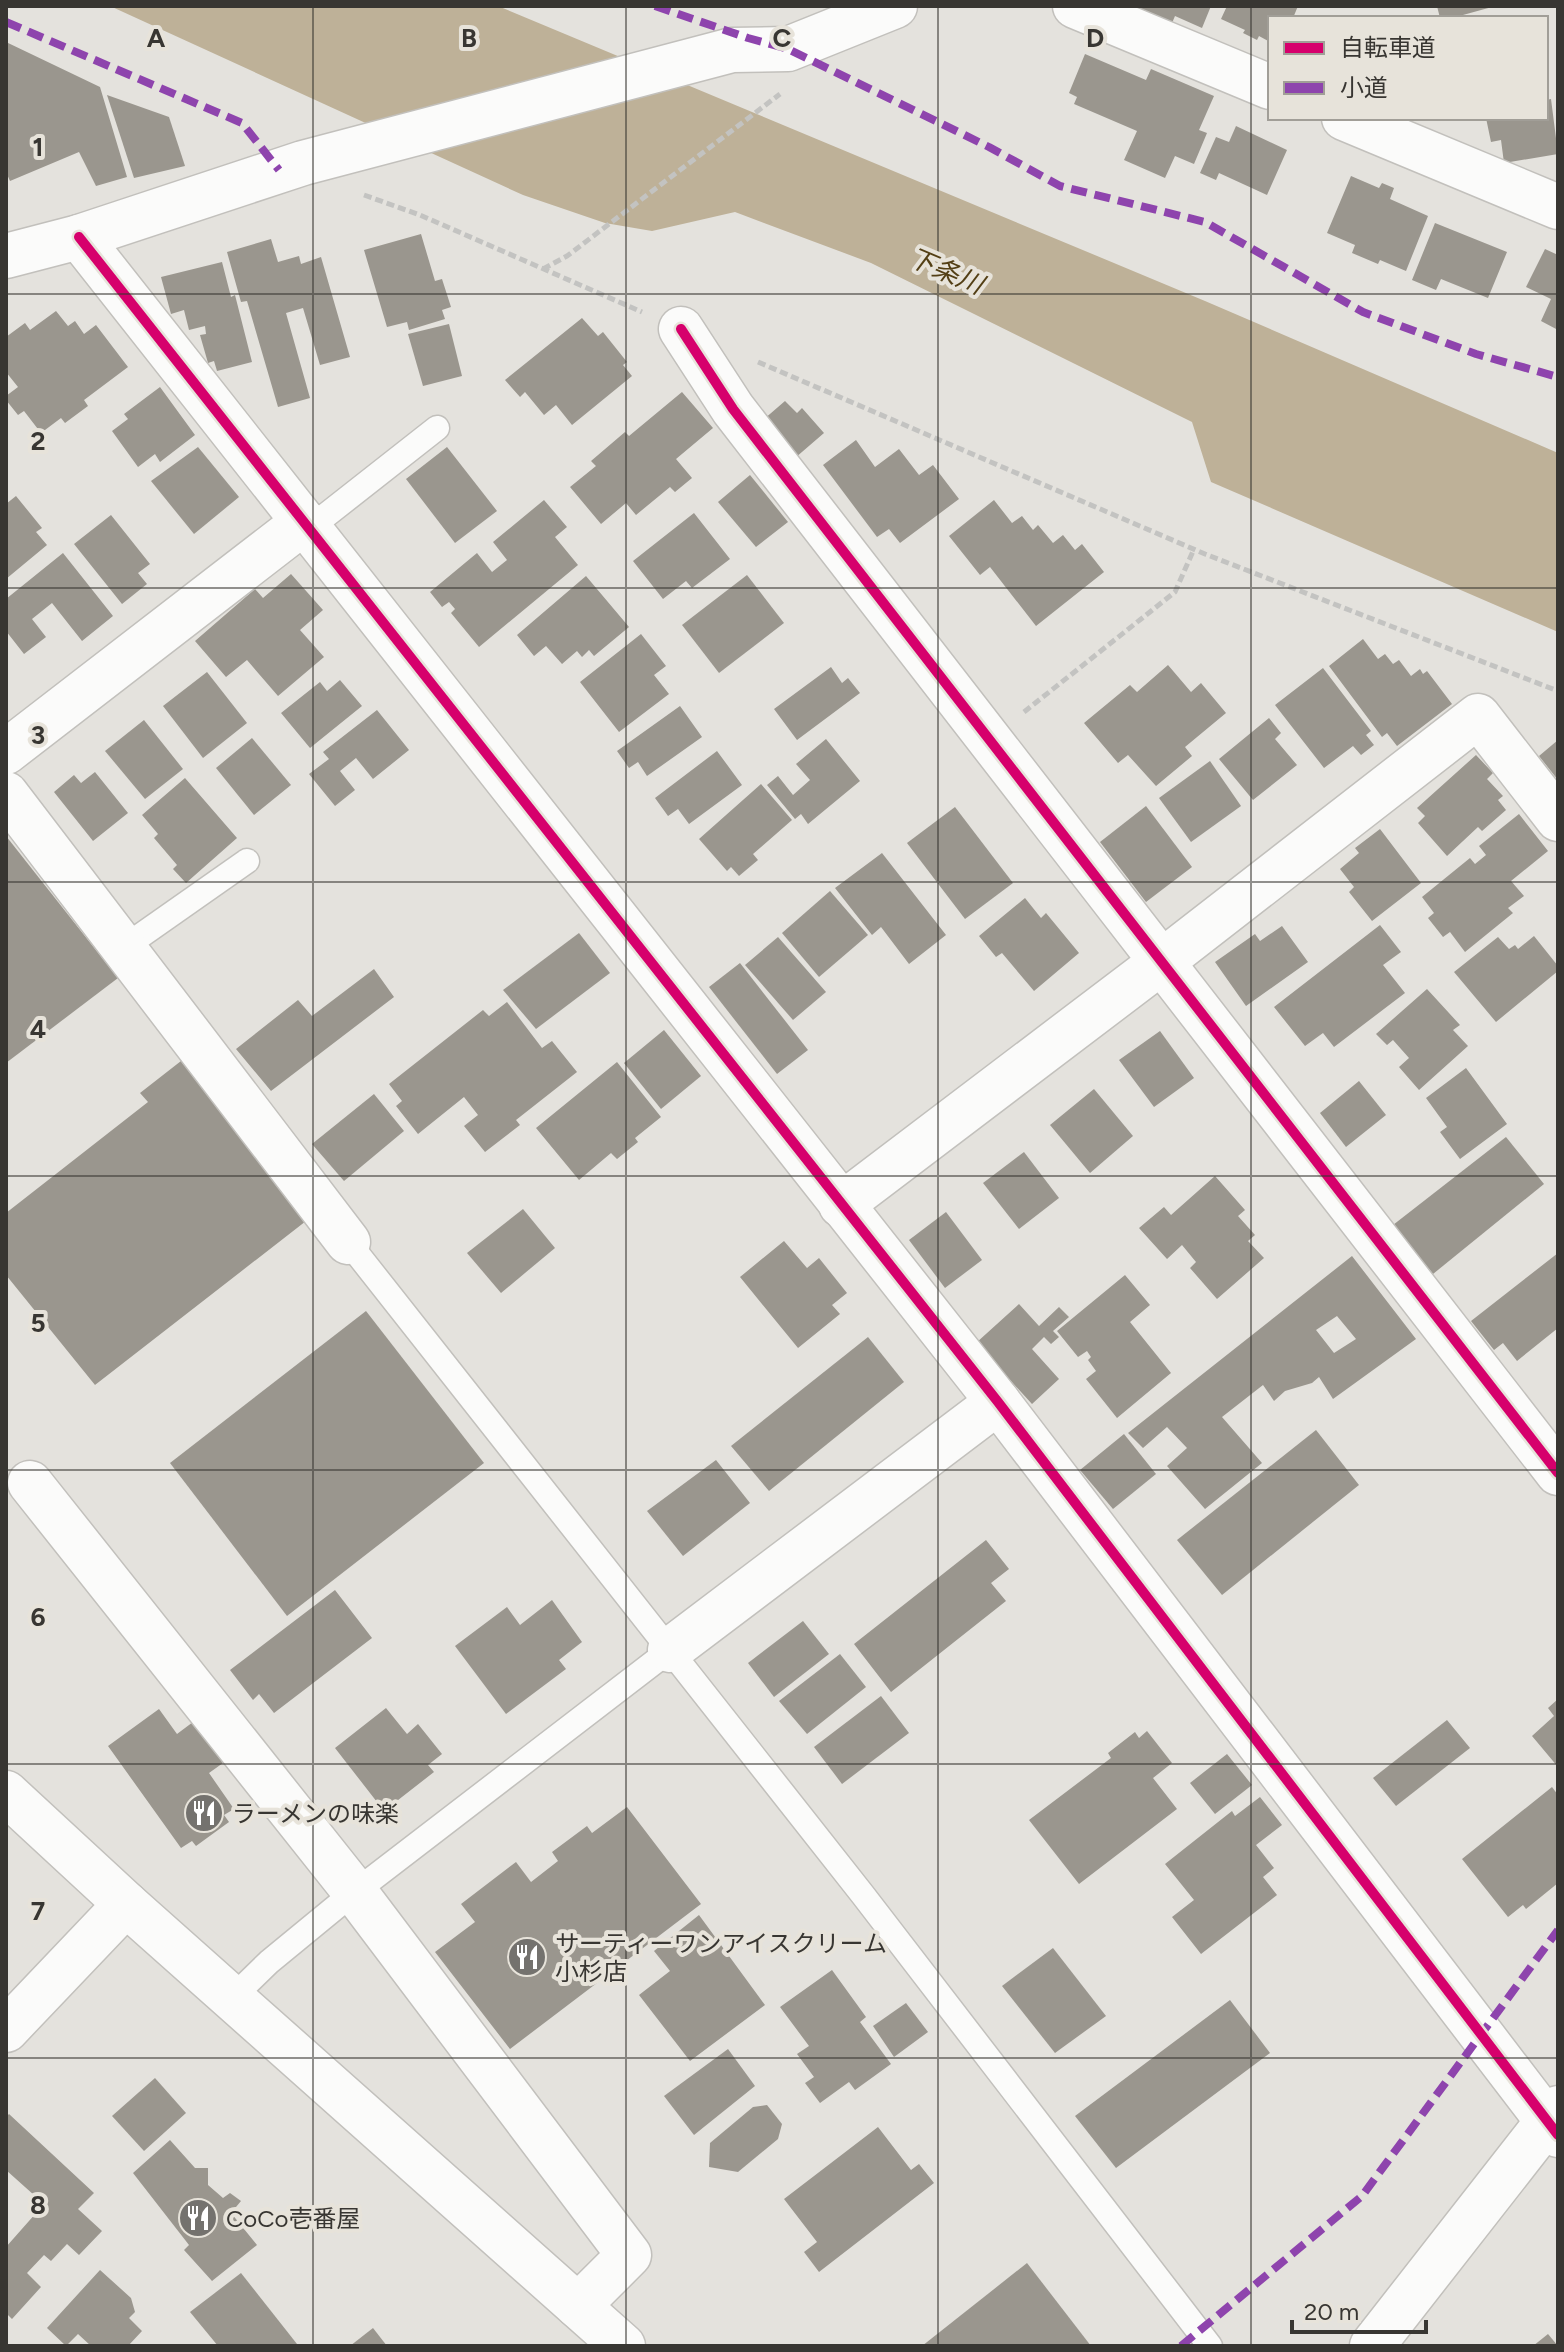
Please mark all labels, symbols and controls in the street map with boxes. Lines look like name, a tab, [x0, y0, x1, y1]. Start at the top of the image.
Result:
legend	[1268, 16, 1548, 120]
text: A	[147, 22, 166, 54]
text: B	[461, 22, 477, 54]
text: C	[773, 22, 792, 54]
text: D	[1086, 22, 1104, 54]
text: 自転車道	[1340, 33, 1436, 62]
text: 小道	[1340, 73, 1388, 102]
text: 1	[33, 131, 43, 163]
water label: 下条川	[904, 241, 991, 302]
text: 2	[30, 425, 46, 457]
text: 3	[31, 719, 45, 751]
text: 4	[30, 1013, 46, 1045]
text: 5	[30, 1307, 46, 1339]
text: 6	[30, 1601, 46, 1633]
restaurant icon: ラーメンの味楽	[183, 1792, 225, 1834]
place label: ラーメンの味楽	[232, 1799, 399, 1828]
text: 7	[31, 1895, 45, 1927]
place label: サーティーワンアイスクリーム 小杉店	[555, 1929, 887, 1986]
restaurant icon: サーティーワンアイスクリーム 小杉店	[506, 1936, 548, 1978]
text: 8	[30, 2189, 46, 2221]
restaurant icon: CoCo壱番屋	[177, 2197, 219, 2239]
place label: CoCo壱番屋	[226, 2204, 360, 2233]
scale bar	[1292, 2284, 1426, 2334]
text: 20 m	[1304, 2297, 1359, 2326]

